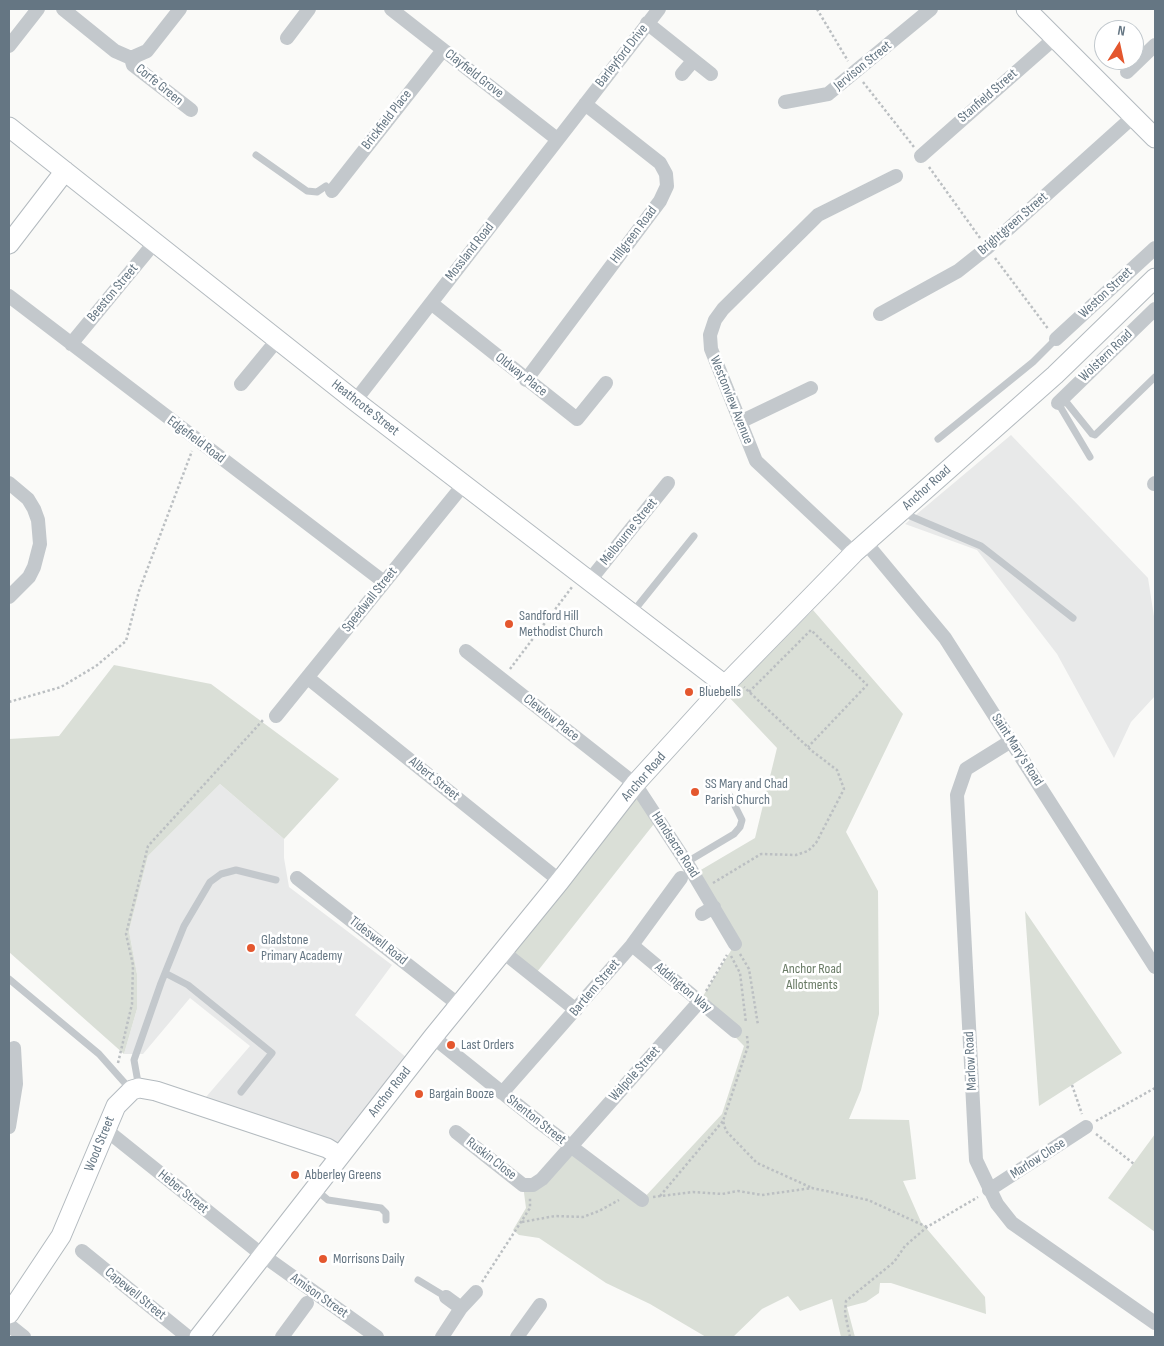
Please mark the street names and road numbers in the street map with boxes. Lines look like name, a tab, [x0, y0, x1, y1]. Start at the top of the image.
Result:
street label: Barleyford Drive	[592, 21, 652, 91]
street label: Jervison Street	[831, 38, 895, 94]
street label: Clayfield Grove	[441, 46, 507, 102]
street label: Corfe Green	[132, 61, 186, 109]
street label: Stanfield Street	[955, 66, 1021, 126]
street label: Brickfield Place	[358, 87, 416, 153]
street label: Brightgreen Street	[975, 189, 1051, 259]
street label: Hillgreen Road	[607, 203, 661, 267]
street label: Mossland Road	[442, 219, 498, 285]
street label: Beeston Street	[84, 261, 142, 325]
street label: Weston Street	[1076, 264, 1136, 322]
street label: Wolstern Road	[1076, 326, 1136, 386]
street label: Oldway Place	[492, 350, 550, 400]
street label: Westonview Avenue	[706, 354, 756, 446]
street label: Heathcote Street	[328, 376, 402, 440]
street label: Edgefield Road	[164, 413, 228, 467]
street label: Anchor Road	[899, 462, 955, 514]
street label: Melbourne Street	[597, 495, 661, 569]
street label: Speedwall Street	[339, 564, 401, 636]
street label: Clewlow Place	[520, 691, 582, 745]
street label: Saint Mary's Road	[987, 711, 1047, 789]
street label: Anchor Road	[618, 749, 670, 805]
street label: Albert Street	[405, 753, 463, 805]
street label: Handsacre Road	[647, 809, 703, 881]
street label: Tideswell Road	[346, 913, 410, 969]
street label: Bartlem Street	[566, 956, 624, 1020]
street label: Addington Way	[651, 959, 715, 1017]
street label: Marlow Road	[961, 1031, 981, 1091]
street label: Walpole Street	[606, 1043, 664, 1105]
street label: Anchor Road	[365, 1063, 415, 1121]
street label: Shenton Street	[503, 1091, 569, 1149]
street label: Wood Street	[81, 1114, 119, 1174]
street label: Ruskin Close	[462, 1134, 520, 1184]
street label: Marlow Close	[1007, 1135, 1069, 1183]
street label: Heber Street	[154, 1167, 212, 1217]
street label: Capewell Street	[101, 1264, 169, 1324]
street label: Amison Street	[287, 1270, 351, 1322]

